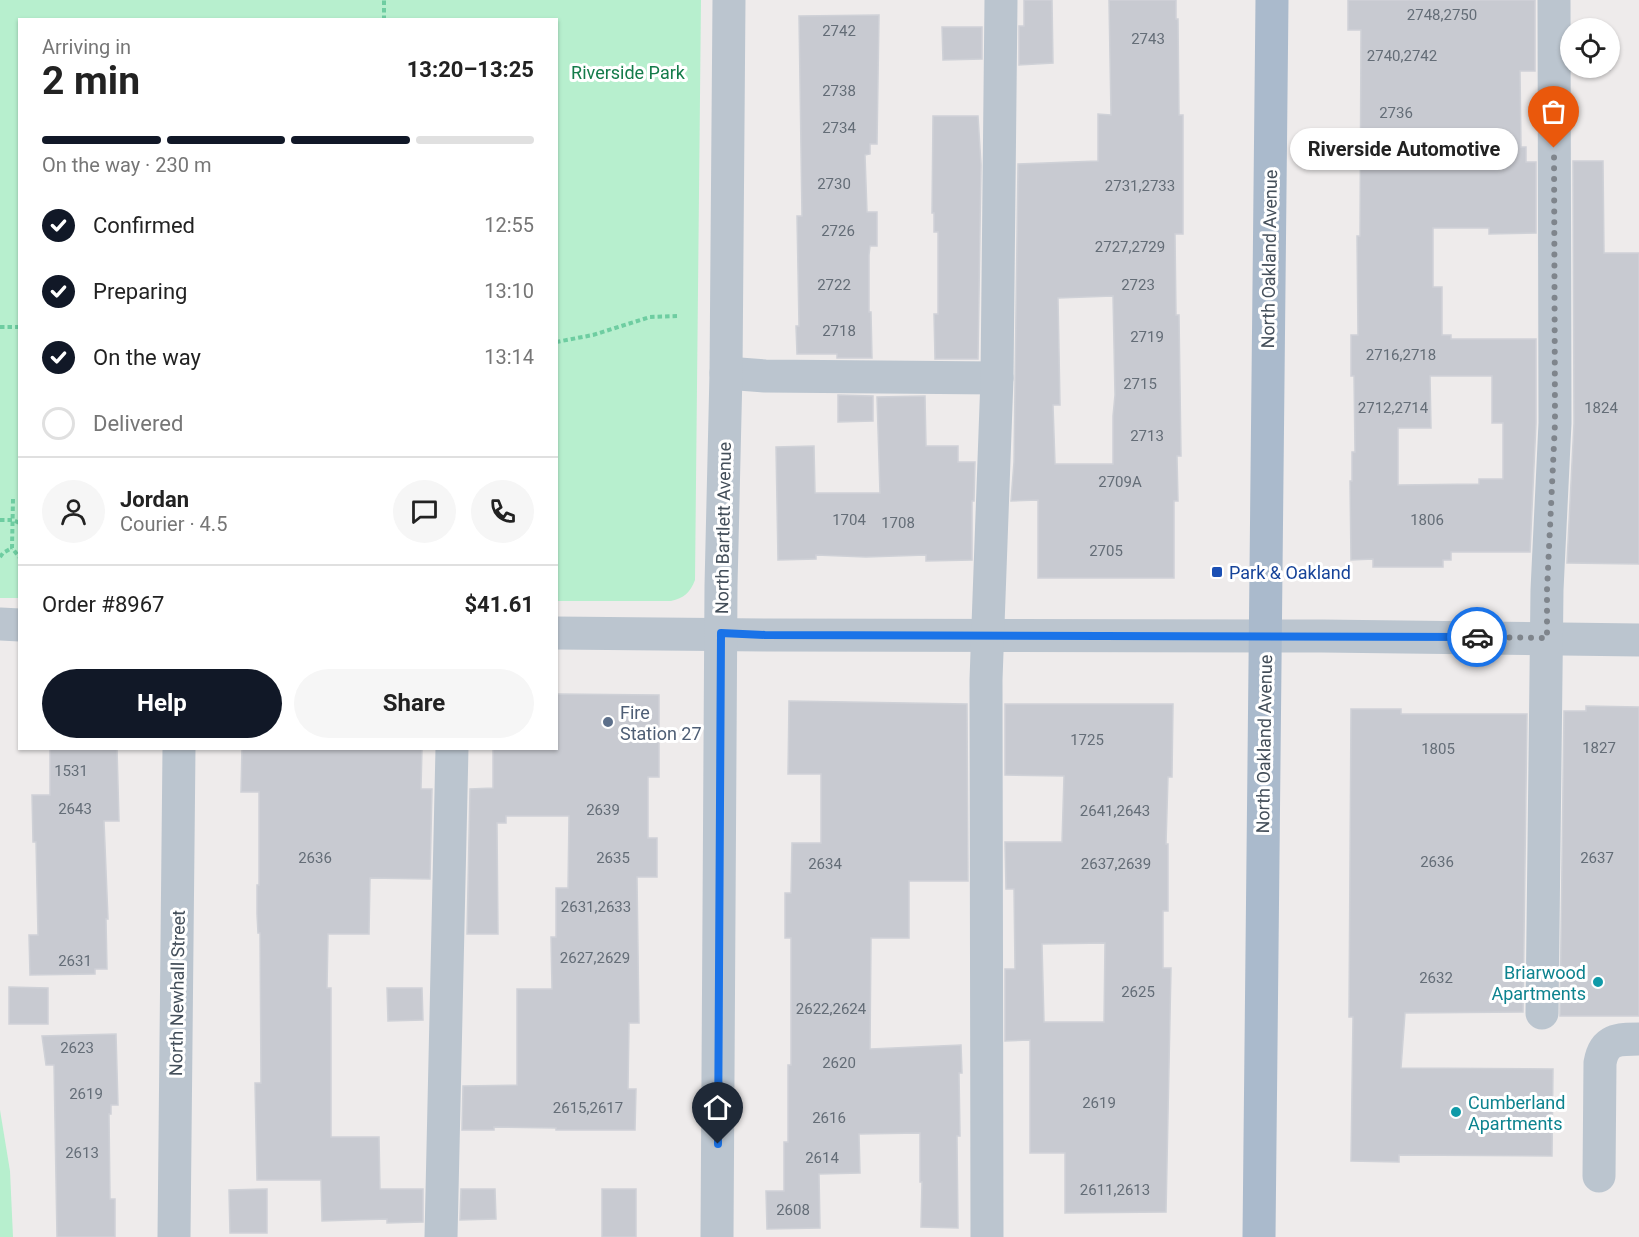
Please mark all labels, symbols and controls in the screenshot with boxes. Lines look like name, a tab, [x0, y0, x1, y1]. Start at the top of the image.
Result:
house number: 2748,2750	[1407, 6, 1477, 24]
map controls	[1560, 18, 1620, 78]
button: locate	[1560, 18, 1620, 78]
house number: 2742	[822, 22, 856, 40]
house number: 2743	[1131, 30, 1165, 48]
text: Arriving in	[42, 35, 131, 59]
house number: 2740,2742	[1367, 47, 1437, 65]
text: 13:20–13:25	[407, 57, 534, 82]
text: 2 min	[42, 58, 140, 104]
park label: Riverside Park	[571, 62, 686, 83]
house number: 2738	[822, 82, 856, 100]
pin	[1528, 86, 1579, 148]
icon: bag	[1537, 95, 1570, 128]
house number: 2736	[1379, 104, 1413, 122]
house number: 2734	[822, 119, 856, 137]
callout: Riverside Automotive	[1290, 127, 1518, 169]
text: Riverside Automotive	[1308, 137, 1500, 161]
text: On the way · 230 m	[42, 153, 211, 177]
street label: North Oakland Avenue	[1257, 169, 1281, 349]
house number: 2730	[817, 175, 851, 193]
house number: 2731,2733	[1105, 177, 1175, 195]
icon: check	[42, 209, 75, 242]
text: Confirmed	[93, 213, 195, 238]
text: 12:55	[484, 213, 534, 237]
house number: 2726	[821, 222, 855, 240]
house number: 2727,2729	[1095, 238, 1165, 256]
icon: check	[42, 275, 75, 308]
house number: 2722	[817, 276, 851, 294]
house number: 2723	[1121, 276, 1155, 294]
text: Preparing	[93, 279, 187, 304]
text: 13:10	[484, 279, 534, 303]
house number: 2718	[822, 322, 856, 340]
house number: 2719	[1130, 328, 1164, 346]
icon: check	[42, 341, 75, 374]
text: On the way	[93, 345, 201, 370]
text: 13:14	[484, 345, 534, 369]
house number: 2716,2718	[1366, 346, 1436, 364]
house number: 2715	[1123, 375, 1157, 393]
house number: 2712,2714	[1358, 399, 1429, 417]
house number: 1824	[1584, 399, 1618, 417]
text: Delivered	[93, 411, 183, 436]
house number: 2713	[1130, 427, 1164, 445]
street label: North Bartlett Avenue	[711, 442, 735, 614]
house number: 2709A	[1098, 473, 1142, 491]
button: person	[42, 480, 105, 543]
button: chat	[393, 480, 456, 543]
button: phone	[471, 480, 534, 543]
text: Jordan	[120, 487, 189, 512]
house number: 1704	[832, 511, 866, 529]
house number: 1806	[1410, 511, 1444, 529]
text: Courier · 4.5	[120, 512, 227, 536]
house number: 1708	[881, 514, 915, 532]
house number: 2705	[1089, 542, 1123, 560]
place label: Park & Oakland	[1229, 562, 1351, 583]
marker: Park & Oakland	[1210, 565, 1224, 579]
text: Order #8967	[42, 592, 164, 617]
text: $41.61	[465, 592, 534, 617]
courier	[1447, 607, 1507, 667]
icon: car	[1461, 621, 1494, 654]
street label: North Oakland Avenue	[1252, 654, 1276, 834]
button: Help	[42, 669, 282, 738]
button: Share	[294, 669, 534, 738]
place label: Fire Station 27	[620, 702, 702, 744]
marker: Fire Station 27	[601, 715, 615, 729]
house number: 1725	[1070, 731, 1104, 749]
house number: 1827	[1582, 739, 1616, 757]
house number: 1805	[1421, 740, 1455, 758]
house number: 1531	[54, 762, 88, 780]
house number: 2643	[58, 800, 92, 818]
house number: 2639	[586, 801, 620, 819]
house number: 2641,2643	[1080, 802, 1150, 820]
house number: 2636	[298, 849, 332, 867]
house number: 2635	[596, 849, 630, 867]
house number: 2637	[1580, 849, 1614, 867]
house number: 2636	[1420, 853, 1454, 871]
house number: 2634	[808, 855, 842, 873]
house number: 2637,2639	[1081, 855, 1151, 873]
house number: 2631,2633	[561, 898, 631, 916]
street label: North Newhall Street	[165, 910, 189, 1076]
house number: 2627,2629	[560, 949, 630, 967]
house number: 2631	[58, 952, 92, 970]
place label: Briarwood Apartments	[1491, 962, 1586, 1004]
house number: 2632	[1419, 969, 1453, 987]
marker: Briarwood Apartments	[1591, 975, 1605, 989]
house number: 2625	[1121, 983, 1155, 1001]
house number: 2622,2624	[796, 1000, 867, 1018]
house number: 2623	[60, 1039, 94, 1057]
house number: 2620	[822, 1054, 856, 1072]
pin	[692, 1082, 743, 1144]
house number: 2619	[69, 1085, 103, 1103]
icon: home	[701, 1091, 734, 1124]
place label: Cumberland Apartments	[1468, 1092, 1565, 1134]
house number: 2619	[1082, 1094, 1116, 1112]
house number: 2615,2617	[553, 1099, 623, 1117]
marker: Cumberland Apartments	[1449, 1105, 1463, 1119]
house number: 2616	[812, 1109, 846, 1127]
house number: 2613	[65, 1144, 99, 1162]
house number: 2614	[805, 1149, 839, 1167]
house number: 2611,2613	[1080, 1181, 1150, 1199]
house number: 2608	[776, 1201, 810, 1219]

